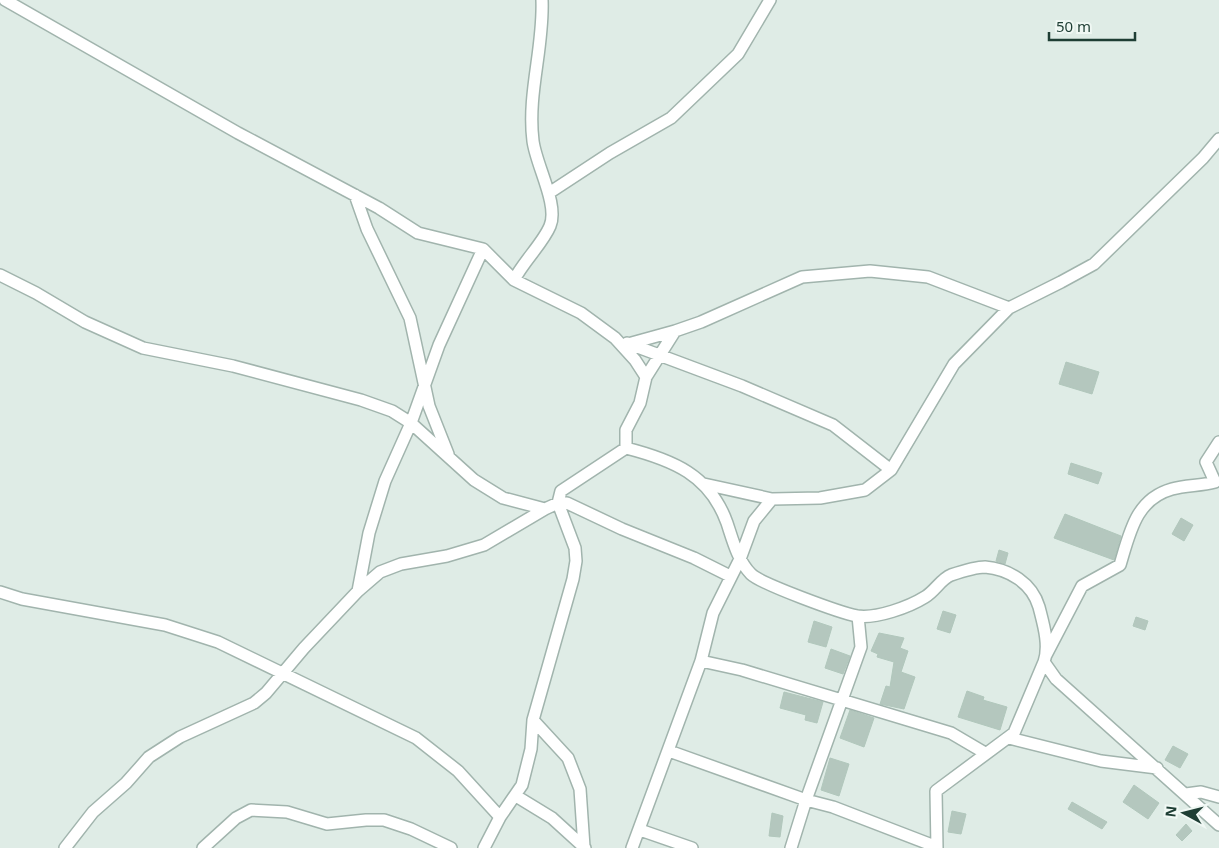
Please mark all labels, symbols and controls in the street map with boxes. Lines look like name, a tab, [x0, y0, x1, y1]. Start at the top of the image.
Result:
scale bar	[1049, 10, 1135, 42]
text: 50 m	[1056, 16, 1091, 36]
north arrow	[1159, 788, 1209, 838]
text: N	[1160, 805, 1181, 818]

